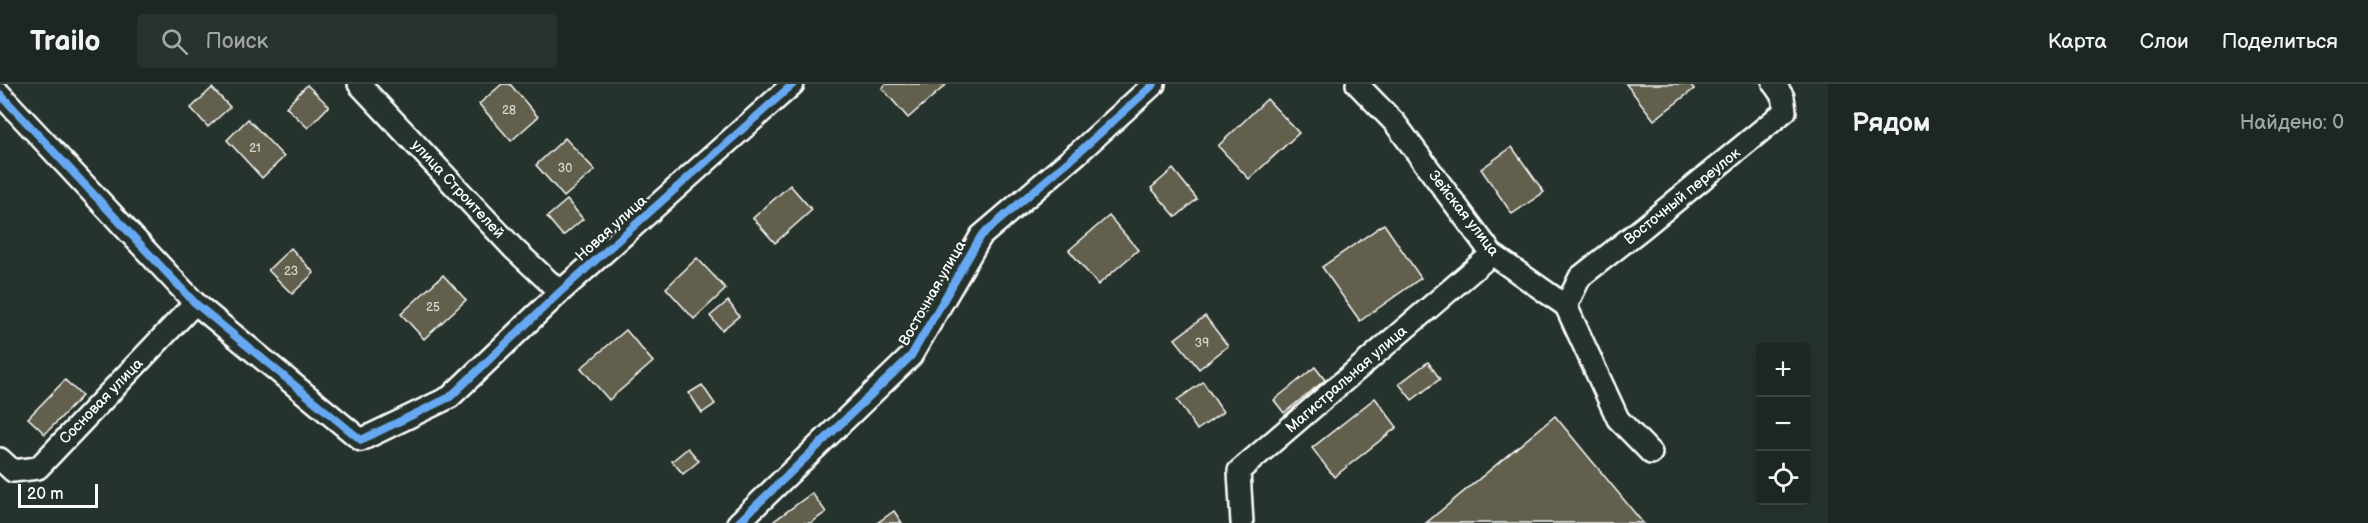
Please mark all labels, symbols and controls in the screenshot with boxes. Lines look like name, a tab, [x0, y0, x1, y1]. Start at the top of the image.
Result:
search box	[137, 14, 557, 68]
text: Trailo	[30, 25, 101, 58]
icon: search	[158, 25, 191, 58]
text: Поиск	[206, 28, 268, 55]
text: Карта	[2048, 29, 2107, 54]
text: Слои	[2140, 29, 2189, 54]
text: Поделиться	[2222, 29, 2338, 54]
house number: 28	[502, 103, 516, 118]
text: Рядом	[1852, 108, 1930, 139]
text: Найдено: 0	[2240, 111, 2344, 135]
street label: улица Строителей	[407, 136, 508, 243]
house number: 21	[249, 141, 261, 156]
street label: Восточный переулок	[1620, 144, 1744, 249]
house number: 30	[558, 161, 572, 176]
street label: Зейская улица	[1424, 167, 1503, 260]
street label: Новая улица	[572, 191, 651, 265]
street label: Восточная улица	[895, 237, 970, 349]
house number: 23	[284, 264, 298, 279]
house number: 25	[426, 300, 440, 315]
street label: Магистральная улица	[1282, 321, 1411, 437]
house number: 39	[1195, 336, 1209, 351]
map controls	[1756, 343, 1810, 505]
button: +	[1756, 343, 1810, 397]
street label: Сосновая улица	[56, 354, 147, 448]
button: −	[1756, 397, 1810, 451]
button: locate	[1756, 451, 1810, 505]
scale bar	[18, 481, 98, 508]
text: 20 m	[27, 485, 63, 504]

